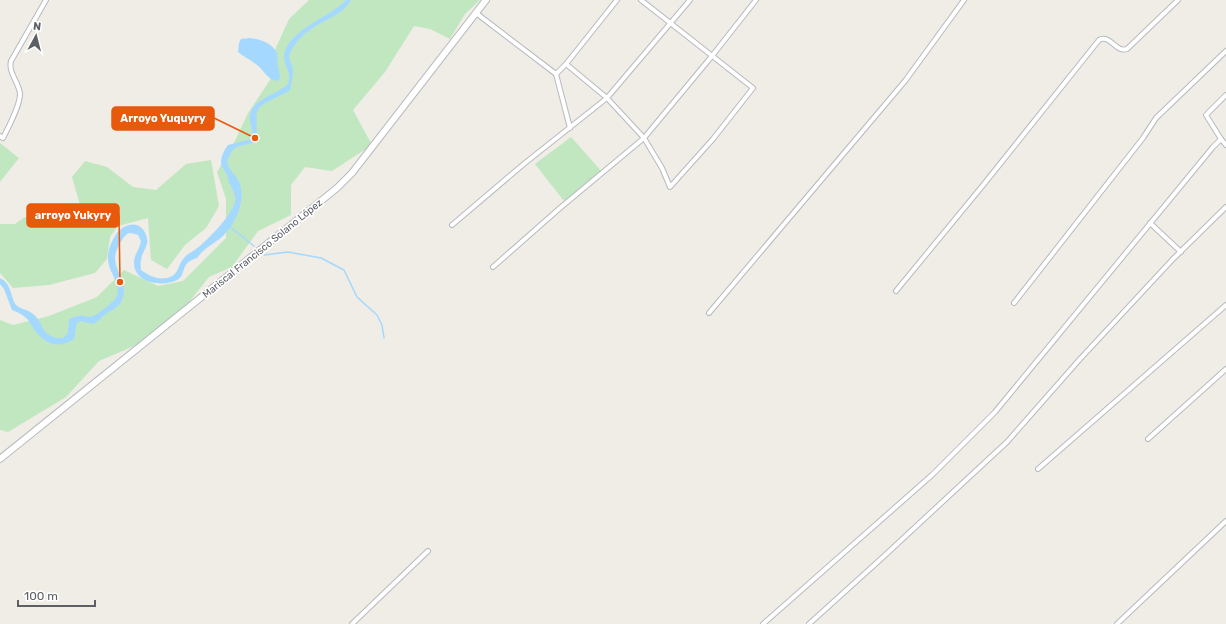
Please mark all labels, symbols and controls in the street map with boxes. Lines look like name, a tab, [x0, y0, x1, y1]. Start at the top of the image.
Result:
north arrow	[16, 16, 56, 56]
text: N	[32, 20, 42, 34]
callout: Arroyo Yuquyry	[112, 107, 214, 130]
text: Arroyo Yuquyry	[120, 112, 206, 125]
street label: Mariscal Francisco Solano López	[200, 197, 325, 301]
callout: arroyo Yukyry	[27, 204, 119, 227]
text: arroyo Yukyry	[35, 209, 112, 222]
scale bar	[18, 582, 95, 608]
text: 100 m	[24, 589, 58, 603]

